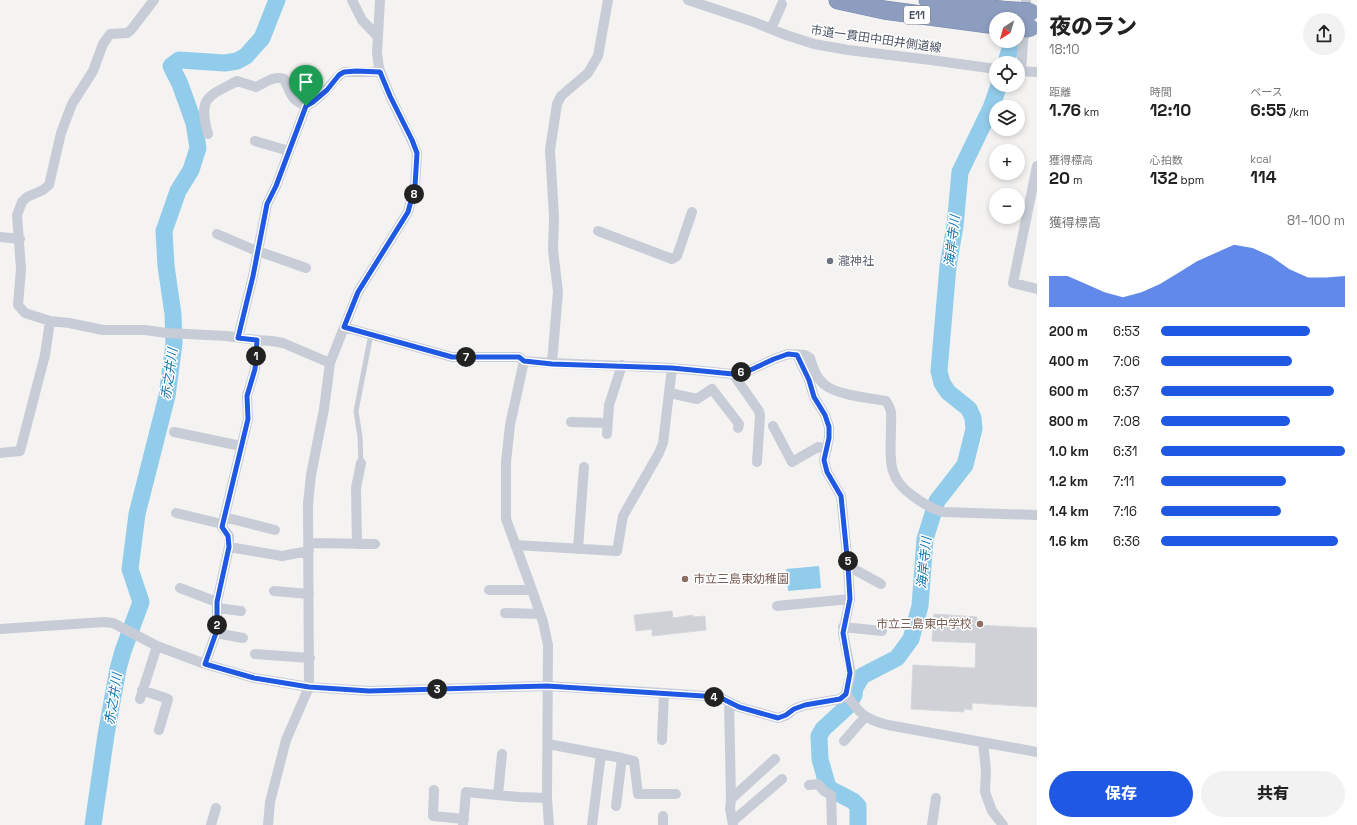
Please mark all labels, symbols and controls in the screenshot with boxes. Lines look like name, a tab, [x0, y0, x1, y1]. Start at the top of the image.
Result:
road number: E11	[904, 6, 930, 24]
north arrow	[989, 12, 1025, 48]
map controls	[989, 12, 1025, 224]
text: 夜のラン	[1049, 12, 1137, 40]
button: share	[1303, 13, 1345, 55]
street label: 市道一貫田中田井側道線	[810, 22, 942, 56]
text: 18:10	[1049, 41, 1080, 58]
button: locate	[989, 56, 1025, 92]
pin	[289, 65, 323, 106]
icon: arrive	[295, 71, 317, 93]
text: 距離	[1049, 85, 1071, 99]
text: 時間	[1150, 85, 1172, 99]
text: ペース	[1250, 85, 1283, 99]
text: 1.76	[1049, 99, 1081, 121]
text: 12:10	[1150, 99, 1191, 121]
text: 6:55	[1250, 99, 1286, 121]
button: layers	[989, 100, 1025, 136]
text: km	[1081, 105, 1099, 119]
text: /km	[1286, 105, 1309, 119]
button: +	[989, 144, 1025, 180]
text: kcal	[1250, 152, 1272, 166]
text: 獲得標高	[1049, 153, 1093, 167]
text: 心拍数	[1150, 153, 1183, 167]
text: 114	[1250, 166, 1277, 188]
text: 20	[1049, 167, 1070, 189]
text: 132	[1150, 167, 1178, 189]
text: m	[1070, 173, 1082, 187]
text: bpm	[1178, 173, 1204, 187]
pin: 8	[404, 184, 424, 204]
text: 8	[411, 187, 417, 201]
button: −	[989, 188, 1025, 224]
water label: 海岸寺川	[940, 212, 964, 268]
text: 81–100 m	[1287, 212, 1345, 229]
text: 獲得標高	[1049, 214, 1101, 231]
place label: 瀧神社	[838, 253, 874, 269]
marker: 瀧神社	[825, 256, 835, 266]
text: 200 m	[1049, 323, 1088, 340]
text: 6:53	[1113, 323, 1140, 340]
water label: 赤之井川	[157, 345, 181, 401]
pin: 1	[246, 346, 266, 366]
pin: 7	[456, 347, 476, 367]
text: 1	[254, 349, 258, 363]
text: 7	[463, 350, 469, 364]
text: 400 m	[1049, 353, 1089, 370]
text: 7:06	[1113, 353, 1140, 370]
pin: 6	[731, 362, 751, 382]
text: 6	[738, 365, 744, 379]
text: 600 m	[1049, 383, 1088, 400]
text: 6:37	[1113, 383, 1139, 400]
text: 800 m	[1049, 413, 1088, 430]
text: 7:08	[1113, 413, 1140, 430]
text: 1.0 km	[1049, 443, 1089, 460]
text: 6:31	[1113, 443, 1137, 460]
text: 1.2 km	[1049, 473, 1088, 490]
text: 7:11	[1113, 473, 1135, 490]
text: 1.4 km	[1049, 503, 1089, 520]
text: 7:16	[1113, 503, 1137, 520]
text: 1.6 km	[1049, 533, 1088, 550]
text: 6:36	[1113, 533, 1140, 550]
water label: 海岸寺川	[913, 534, 935, 590]
pin: 5	[838, 551, 858, 571]
text: 5	[845, 554, 851, 568]
place label: 市立三島東幼稚園	[693, 571, 789, 587]
marker: 市立三島東幼稚園	[680, 574, 690, 584]
pin: 2	[207, 615, 227, 635]
place label: 市立三島東中学校	[876, 616, 972, 632]
text: 2	[214, 618, 220, 632]
marker: 市立三島東中学校	[975, 619, 985, 629]
water label: 赤之井川	[101, 670, 126, 726]
pin: 3	[427, 679, 447, 699]
text: 3	[434, 682, 440, 696]
pin: 4	[704, 687, 724, 707]
text: 4	[711, 690, 718, 704]
button: 保存	[1049, 771, 1193, 817]
button: 共有	[1201, 771, 1345, 817]

